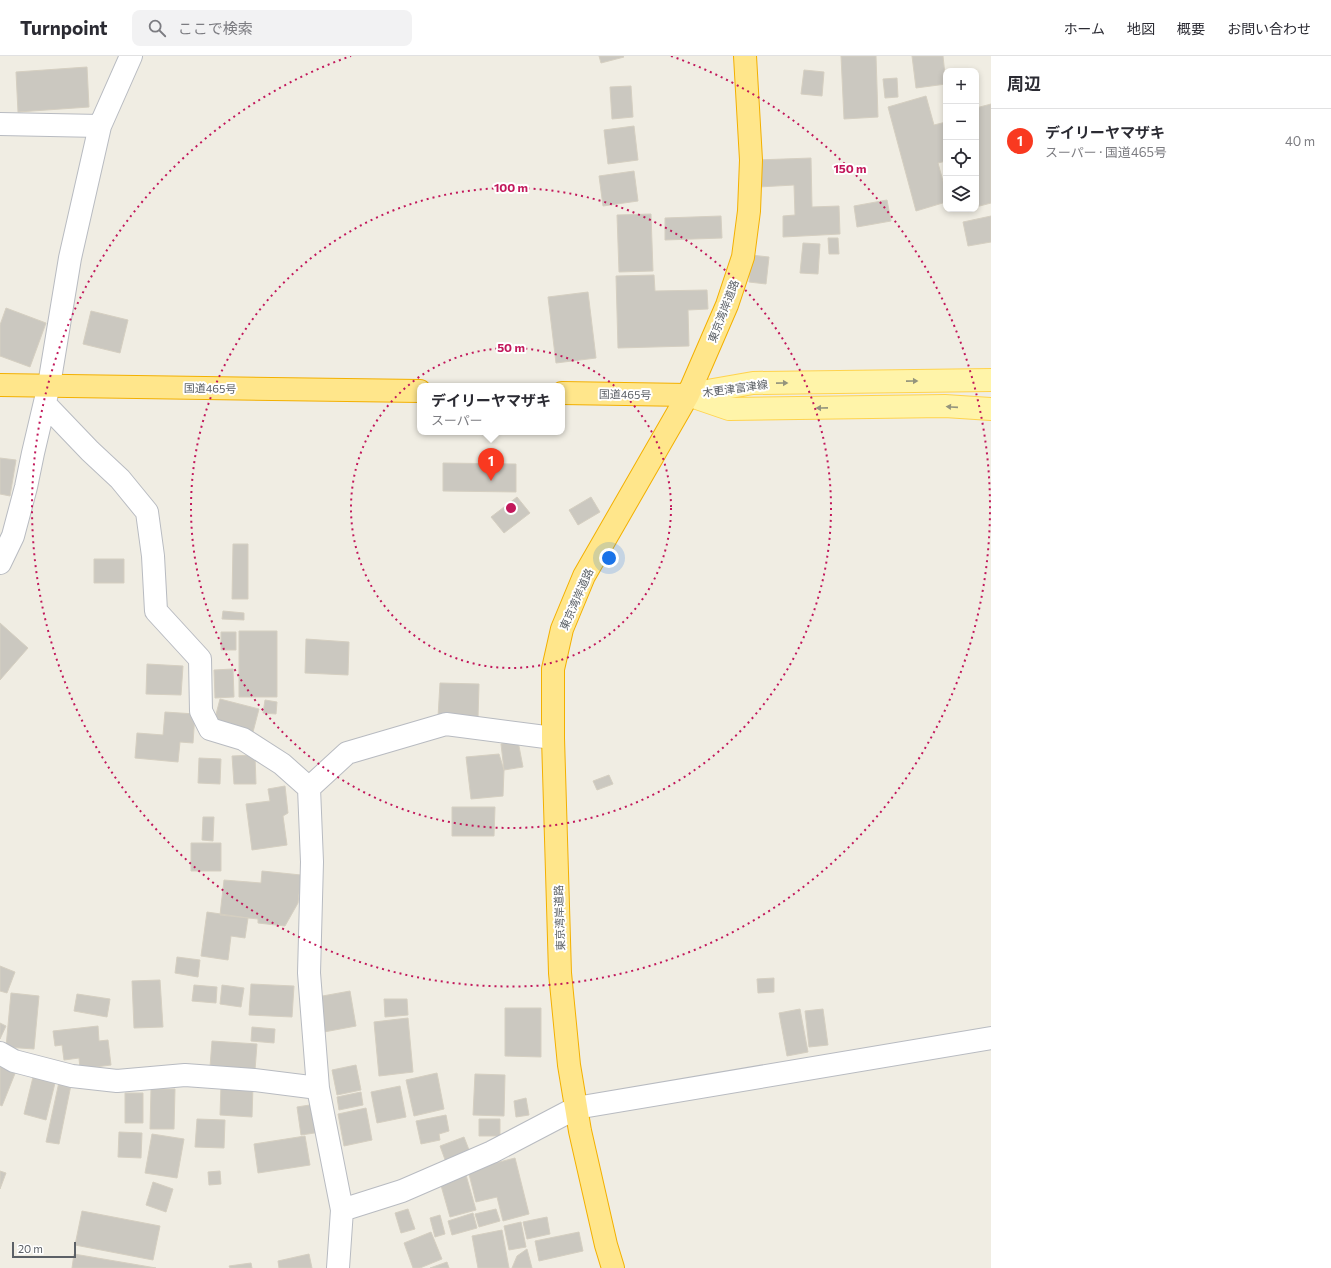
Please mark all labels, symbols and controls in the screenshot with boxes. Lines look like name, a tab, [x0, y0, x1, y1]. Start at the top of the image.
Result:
search box	[132, 10, 412, 46]
text: Turnpoint	[20, 16, 108, 39]
icon: search	[146, 17, 168, 39]
text: ここで検索	[178, 19, 253, 37]
text: ホーム	[1063, 20, 1105, 37]
text: 地図	[1127, 20, 1155, 37]
text: 概要	[1177, 20, 1205, 37]
text: お問い合わせ	[1227, 20, 1311, 37]
map controls	[943, 68, 979, 212]
button: +	[943, 68, 979, 104]
text: 周辺	[1007, 73, 1041, 94]
button: −	[943, 104, 979, 140]
text: デイリーヤマザキ	[1045, 123, 1165, 141]
text: 1	[1017, 133, 1023, 149]
text: 40 m	[1285, 133, 1315, 149]
button: locate	[943, 140, 979, 176]
text: スーパー · 国道465号	[1045, 144, 1167, 160]
text: 150 m	[833, 161, 867, 175]
button: layers	[943, 176, 979, 212]
text: 100 m	[494, 180, 528, 194]
street label: 東京湾岸道路	[705, 278, 741, 344]
text: 50 m	[497, 340, 525, 354]
street label: 木更津富津線	[701, 377, 769, 399]
one-way arrow	[906, 378, 919, 384]
one-way arrow	[776, 380, 789, 386]
street label: 国道465号	[184, 381, 236, 395]
popup	[417, 383, 565, 435]
street label: 国道465号	[599, 387, 651, 401]
text: デイリーヤマザキ	[431, 391, 551, 409]
one-way arrow	[946, 403, 958, 410]
one-way arrow	[815, 405, 828, 411]
text: スーパー	[431, 412, 483, 428]
pin: 1	[478, 448, 504, 481]
centre of rings	[504, 501, 518, 515]
your location	[599, 548, 619, 568]
street label: 東京湾岸道路	[557, 566, 595, 632]
street label: 東京湾岸道路	[551, 885, 567, 951]
scale bar	[12, 1240, 76, 1259]
text: 20 m	[18, 1242, 43, 1255]

